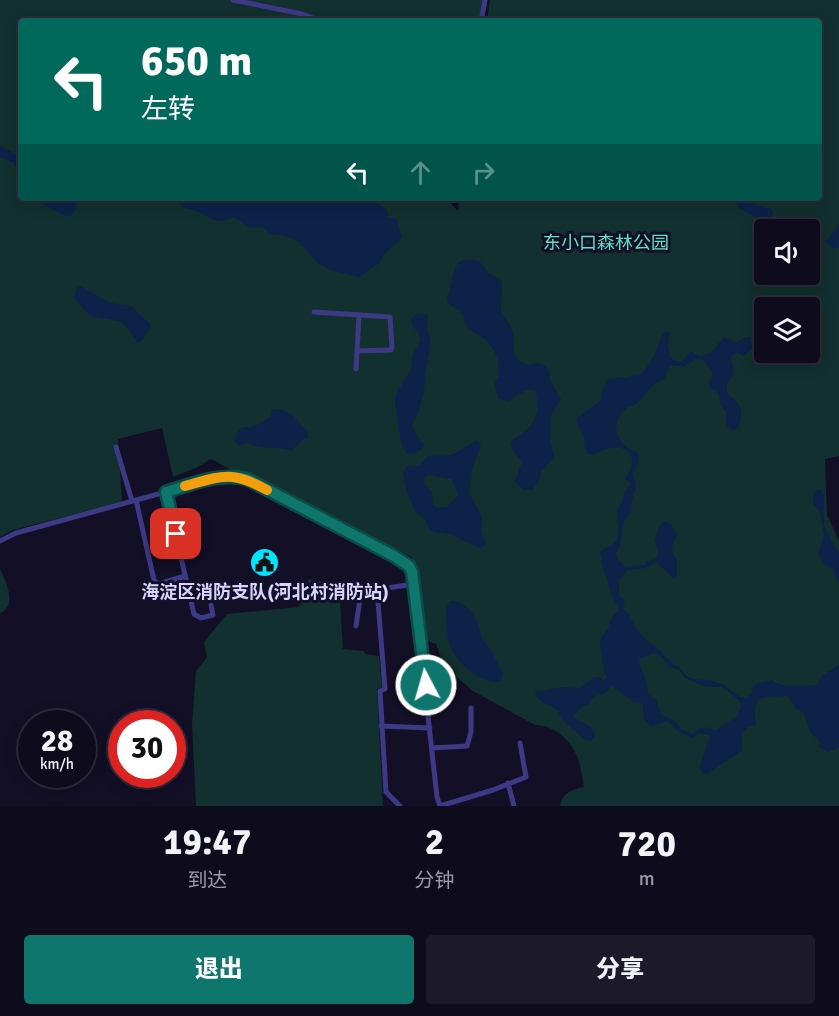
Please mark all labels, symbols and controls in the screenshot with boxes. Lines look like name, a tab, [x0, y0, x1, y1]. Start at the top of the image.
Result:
text: 650 m	[141, 36, 252, 87]
icon: left	[42, 42, 120, 120]
text: 左转	[141, 93, 195, 126]
icon: left	[341, 156, 374, 189]
icon: ahead	[404, 156, 437, 189]
icon: right	[467, 156, 500, 189]
map controls	[754, 219, 820, 363]
button: sound	[754, 219, 820, 285]
park label: 东小口森林公园	[543, 232, 669, 254]
button: layers	[754, 297, 820, 363]
pin	[150, 508, 201, 559]
icon: arrive	[159, 517, 192, 550]
public building icon: 海淀区消防支队(河北村消防站)	[249, 547, 281, 579]
place label: 海淀区消防支队(河北村消防站)	[141, 581, 389, 603]
position arrow	[394, 653, 458, 717]
speed limit sign: 30	[108, 710, 186, 788]
text: 28	[41, 723, 73, 760]
text: km/h	[40, 755, 74, 773]
text: 19:47	[163, 820, 251, 865]
text: 2	[425, 820, 444, 865]
text: 720	[618, 822, 676, 867]
text: m	[639, 866, 655, 891]
text: 到达	[187, 868, 227, 893]
text: 分钟	[415, 868, 455, 893]
button: 退出	[24, 935, 414, 1004]
button: 分享	[426, 935, 815, 1004]

